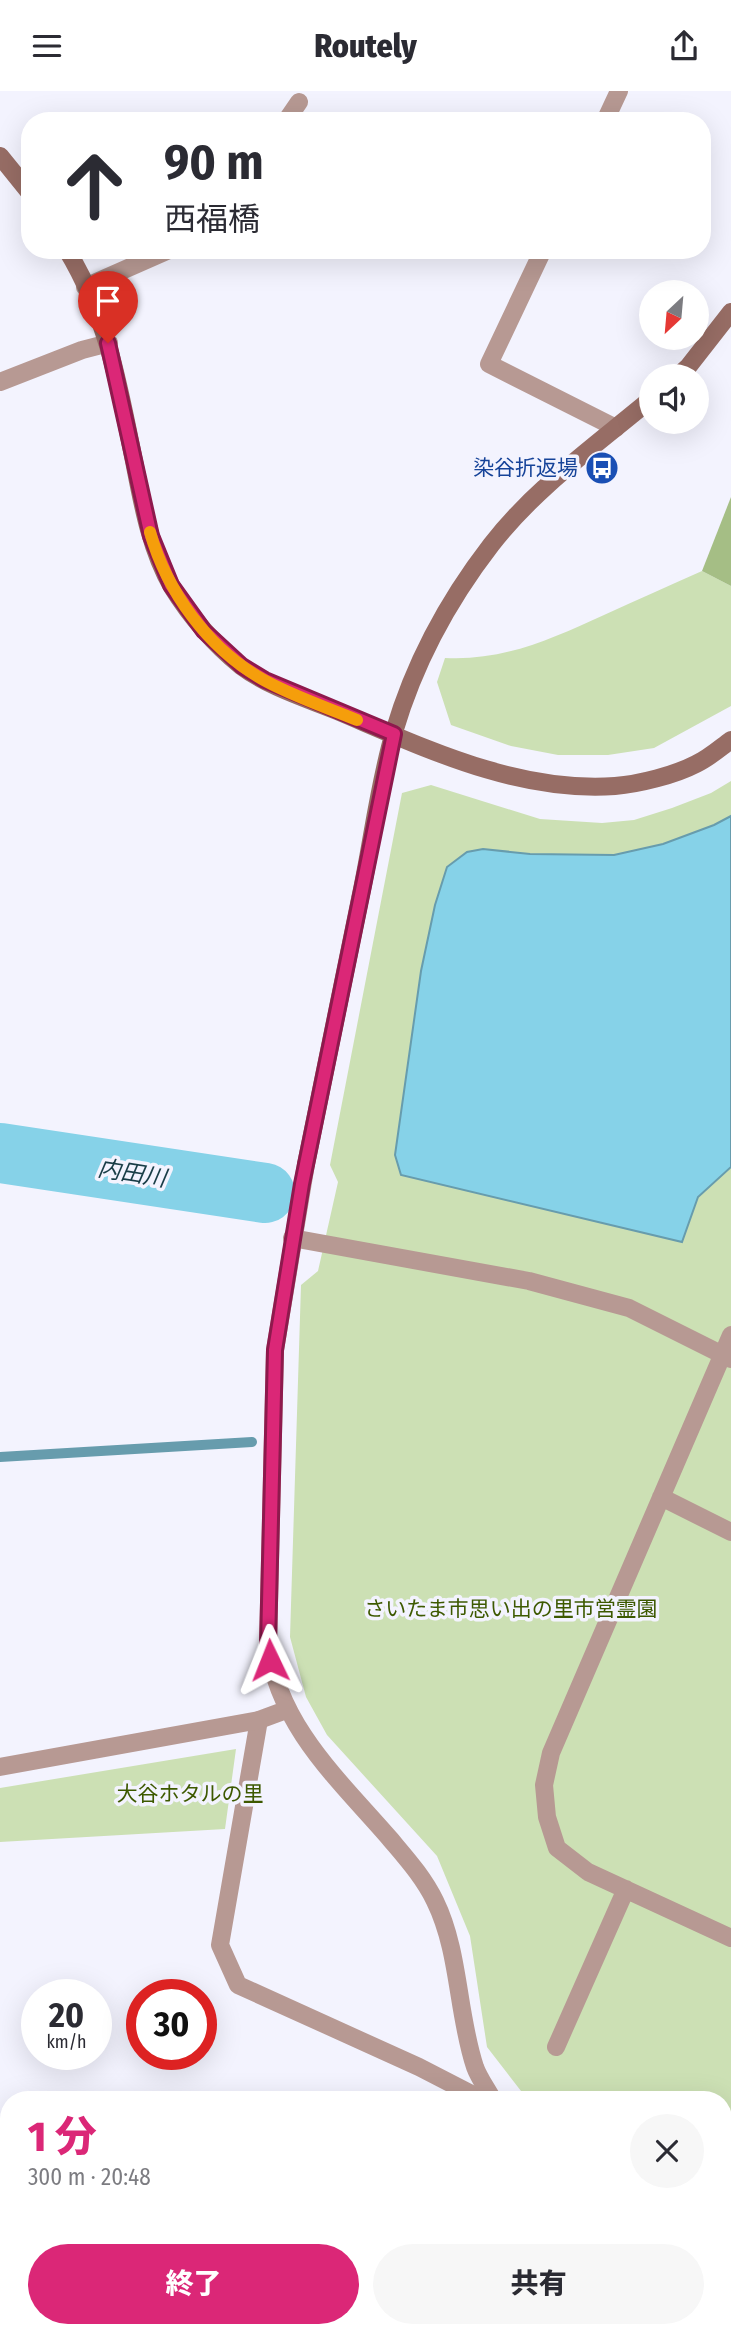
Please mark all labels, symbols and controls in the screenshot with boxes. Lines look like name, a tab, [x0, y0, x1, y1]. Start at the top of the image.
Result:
icon: menu	[28, 27, 66, 65]
text: Routely	[314, 27, 417, 65]
icon: share	[665, 27, 703, 65]
text: 90 m	[164, 133, 264, 192]
icon: ahead	[49, 140, 140, 231]
text: 西福橋	[164, 200, 260, 238]
pin	[78, 271, 138, 343]
north arrow	[639, 280, 709, 350]
map controls	[639, 280, 709, 434]
icon: arrive	[89, 282, 127, 320]
button: sound	[639, 364, 709, 434]
bus stop icon: 染谷折返場	[583, 449, 621, 487]
place label: 染谷折返場	[473, 455, 578, 481]
water label: 内田川	[96, 1154, 171, 1193]
park label: さいたま市思い出の里市営霊園	[364, 1596, 658, 1622]
position arrow	[233, 1623, 307, 1697]
park label: 大谷ホタルの里	[117, 1781, 264, 1807]
speed limit sign: 30	[126, 1979, 217, 2070]
text: 20	[49, 1994, 84, 2036]
text: km/h	[46, 2031, 87, 2053]
text: 1 分	[28, 2112, 97, 2162]
button: close	[630, 2114, 704, 2188]
text: 300 m · 20:48	[28, 2163, 151, 2191]
button: 終了	[28, 2244, 359, 2324]
button: 共有	[373, 2244, 704, 2324]

